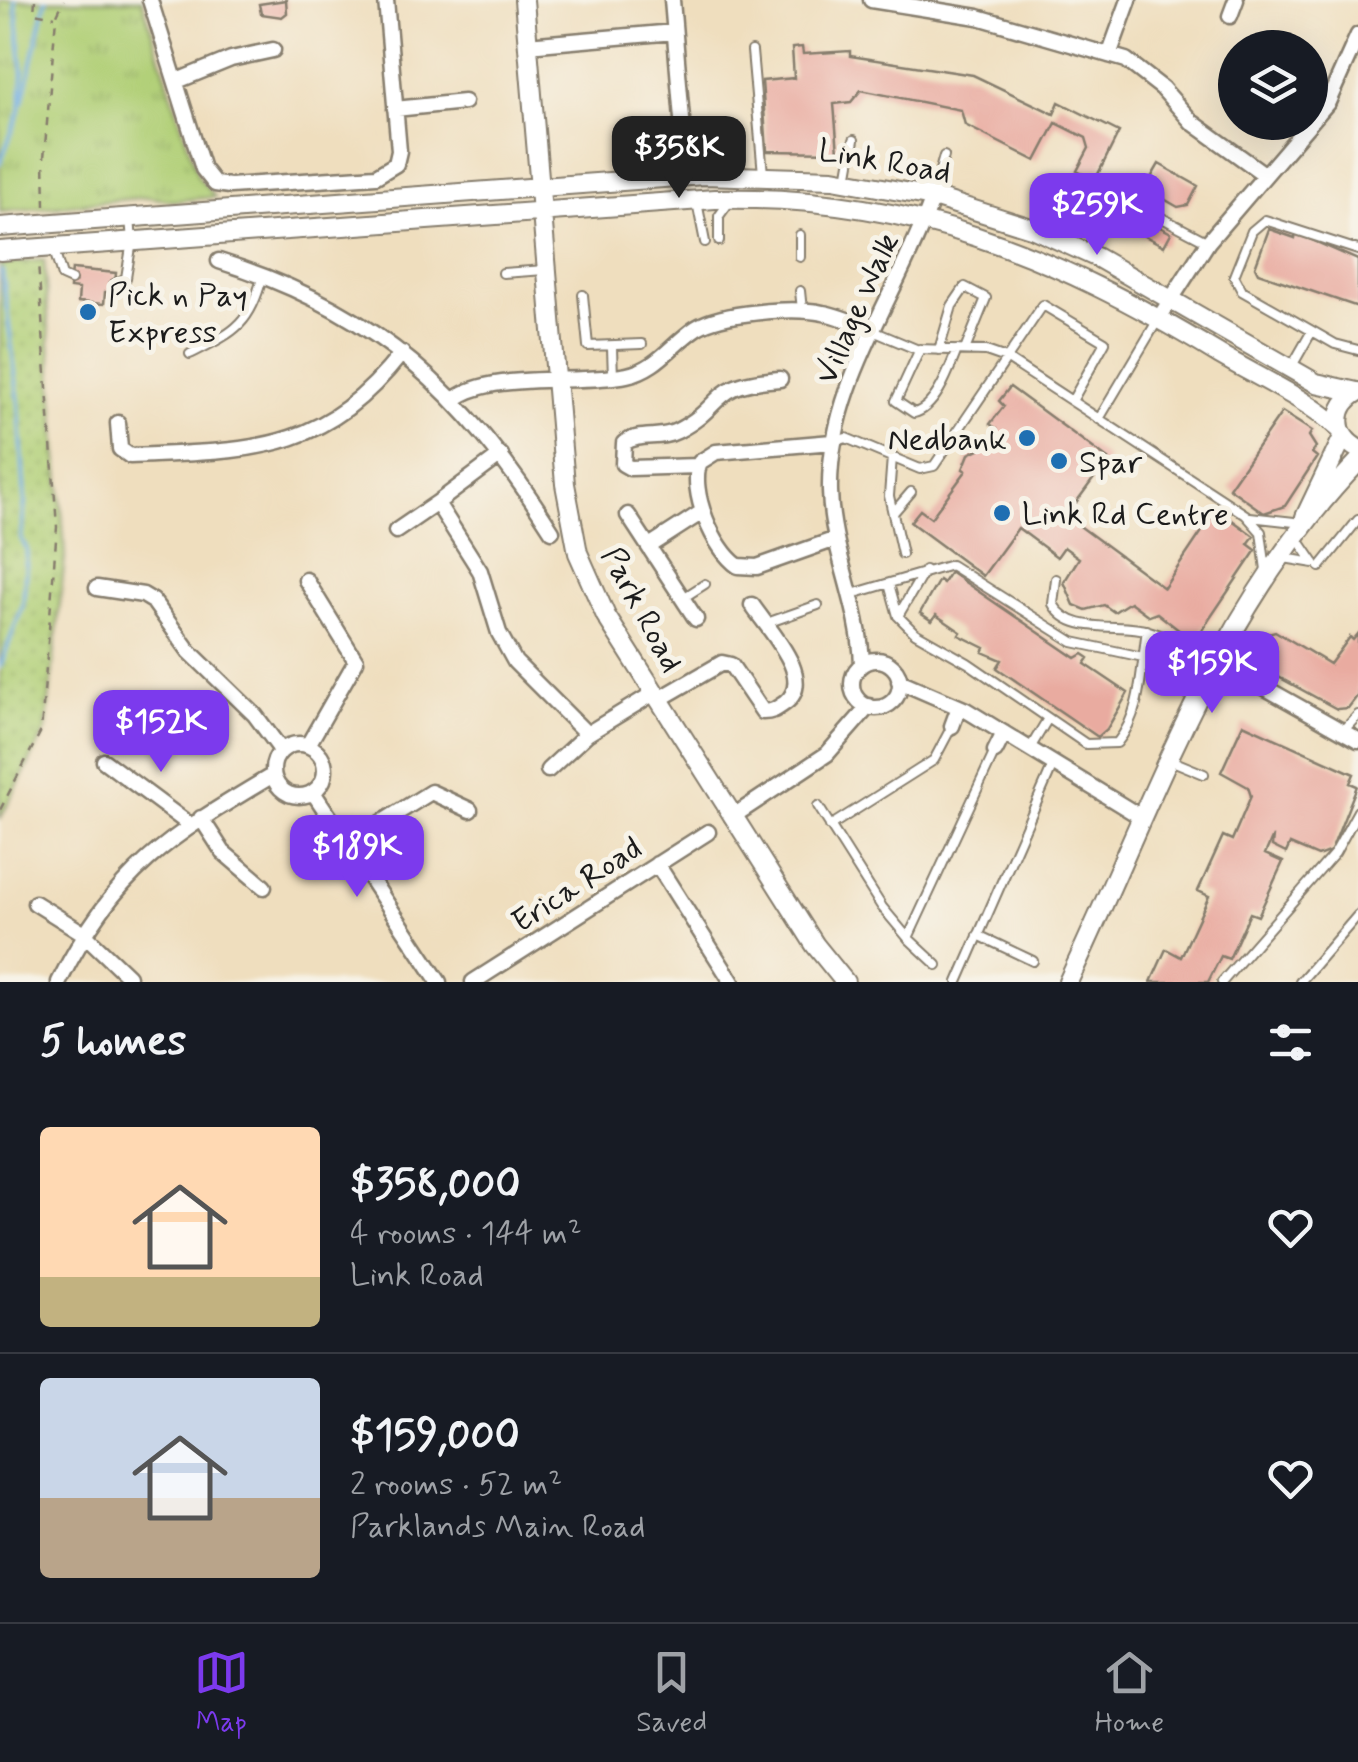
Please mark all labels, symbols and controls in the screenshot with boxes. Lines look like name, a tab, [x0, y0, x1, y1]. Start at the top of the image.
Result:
map controls	[1218, 30, 1328, 140]
button: layers	[1218, 30, 1328, 140]
pin: $358K	[609, 116, 749, 201]
text: $358K	[634, 127, 724, 169]
street label: Link Road	[815, 130, 954, 194]
pin: $259K	[1027, 173, 1167, 258]
text: $259K	[1052, 184, 1142, 226]
street label: Village Walk	[806, 227, 910, 391]
place label: Pick n Pay Express	[108, 275, 247, 354]
marker: Pick n Pay Express	[77, 301, 99, 323]
place label: Nedbank	[888, 419, 1007, 461]
marker: Nedbank	[1016, 427, 1038, 449]
place label: Spar	[1079, 442, 1142, 484]
marker: Spar	[1048, 450, 1070, 472]
place label: Link Rd Centre	[1022, 494, 1229, 536]
marker: Link Rd Centre	[991, 502, 1013, 524]
street label: Park Road	[591, 540, 692, 680]
pin: $159K	[1142, 631, 1282, 716]
text: $159K	[1167, 642, 1257, 684]
pin: $152K	[91, 690, 231, 775]
text: $152K	[115, 701, 207, 743]
pin: $189K	[287, 815, 427, 900]
text: $189K	[312, 826, 402, 868]
street label: Erica Road	[504, 828, 650, 943]
text: 5 homes	[40, 1015, 186, 1070]
icon: filters	[1263, 1015, 1318, 1070]
text: $358,000	[350, 1158, 521, 1213]
icon: home	[120, 1167, 240, 1287]
icon: heart	[1263, 1200, 1318, 1255]
text: 4 rooms · 144 m²	[350, 1213, 582, 1255]
text: Link Road	[350, 1255, 484, 1297]
text: $159,000	[350, 1409, 520, 1464]
icon: home	[120, 1418, 240, 1538]
icon: heart	[1263, 1451, 1318, 1506]
text: 2 rooms · 52 m²	[350, 1464, 562, 1506]
text: Parklands Main Road	[350, 1506, 645, 1548]
tab: Map	[194, 1645, 249, 1742]
tab: Saved	[636, 1645, 707, 1742]
tab: Home	[1095, 1645, 1164, 1742]

